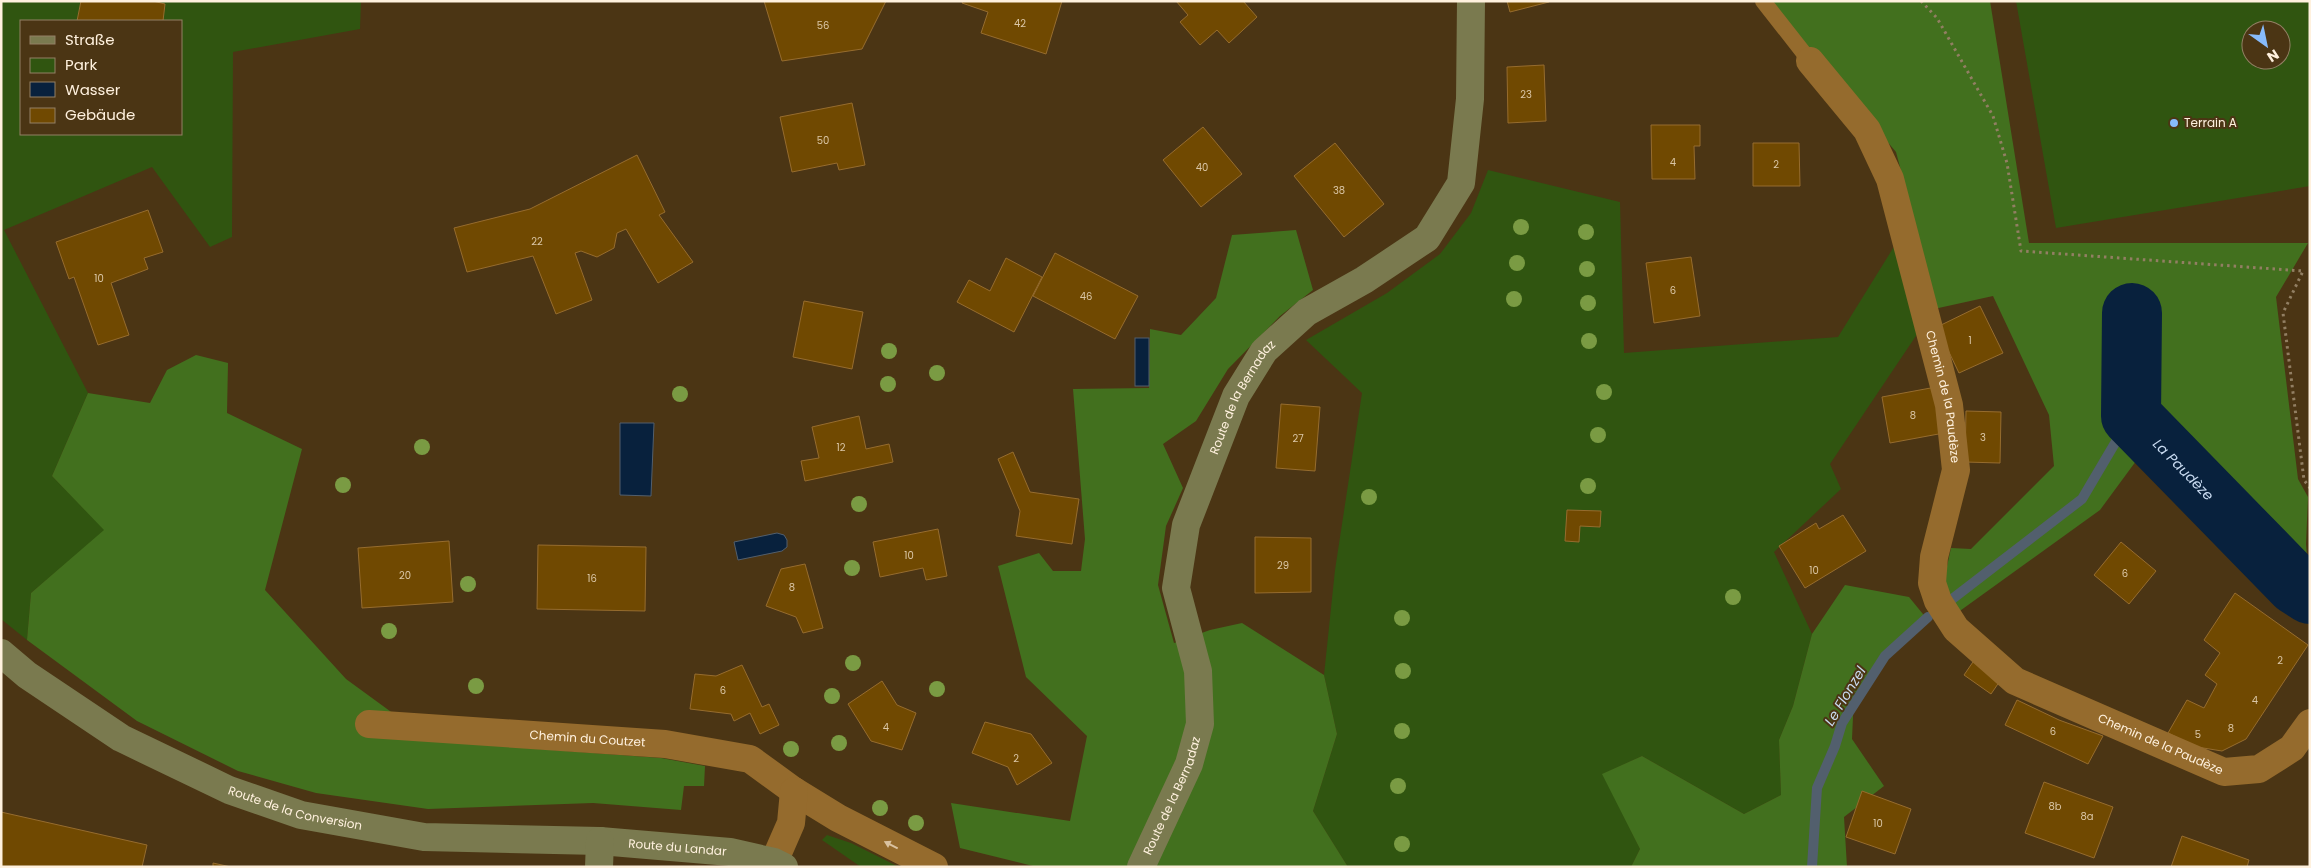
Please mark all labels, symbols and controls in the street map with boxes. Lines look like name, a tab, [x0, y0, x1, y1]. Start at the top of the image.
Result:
house number: 42	[1014, 16, 1026, 31]
house number: 56	[817, 18, 829, 33]
legend	[20, 20, 182, 135]
north arrow	[2241, 20, 2291, 70]
text: Straße	[65, 29, 115, 50]
text: N	[2263, 45, 2283, 67]
text: Park	[65, 54, 97, 75]
text: Wasser	[65, 79, 121, 100]
house number: 23	[1520, 87, 1532, 102]
text: Gebäude	[65, 104, 135, 125]
place label: Terrain A	[2184, 114, 2237, 131]
marker: Terrain A	[2168, 117, 2180, 129]
house number: 50	[817, 133, 829, 148]
house number: 4	[1670, 155, 1676, 170]
house number: 2	[1773, 157, 1779, 172]
house number: 40	[1196, 160, 1208, 175]
house number: 38	[1333, 183, 1345, 198]
house number: 22	[531, 234, 543, 249]
house number: 10	[94, 271, 104, 286]
house number: 6	[1670, 283, 1676, 298]
house number: 46	[1080, 289, 1092, 304]
street label: Chemin de la Paudèze	[1922, 329, 1964, 464]
house number: 1	[1968, 333, 1972, 348]
street label: Route de la Bernadaz	[1205, 336, 1279, 457]
house number: 8	[1910, 408, 1916, 423]
house number: 3	[1980, 430, 1986, 445]
house number: 27	[1292, 431, 1304, 446]
water label: La Paudèze	[2148, 434, 2219, 505]
house number: 12	[837, 440, 846, 455]
house number: 10	[904, 548, 914, 563]
house number: 29	[1277, 558, 1289, 573]
house number: 10	[1809, 563, 1819, 578]
house number: 6	[2122, 566, 2128, 581]
house number: 20	[399, 568, 411, 583]
house number: 16	[587, 571, 597, 586]
house number: 8	[789, 580, 795, 595]
house number: 2	[2277, 653, 2283, 668]
water label: Le Flonzel	[1819, 662, 1871, 729]
house number: 6	[720, 683, 726, 698]
house number: 4	[2252, 693, 2258, 708]
street label: Chemin de la Paudèze	[2095, 709, 2226, 779]
house number: 4	[883, 720, 889, 735]
house number: 8	[2228, 721, 2234, 736]
house number: 6	[2050, 724, 2056, 739]
street label: Chemin du Coutzet	[529, 726, 646, 751]
house number: 5	[2195, 727, 2201, 742]
street label: Route de la Bernadaz	[1139, 734, 1204, 858]
house number: 2	[1013, 751, 1019, 766]
street label: Route de la Conversion	[226, 781, 364, 834]
house number: 8b	[2048, 799, 2062, 814]
house number: 8a	[2080, 809, 2094, 824]
house number: 10	[1873, 816, 1883, 831]
street label: Route du Landar	[628, 834, 728, 860]
one-way arrow	[884, 841, 898, 849]

